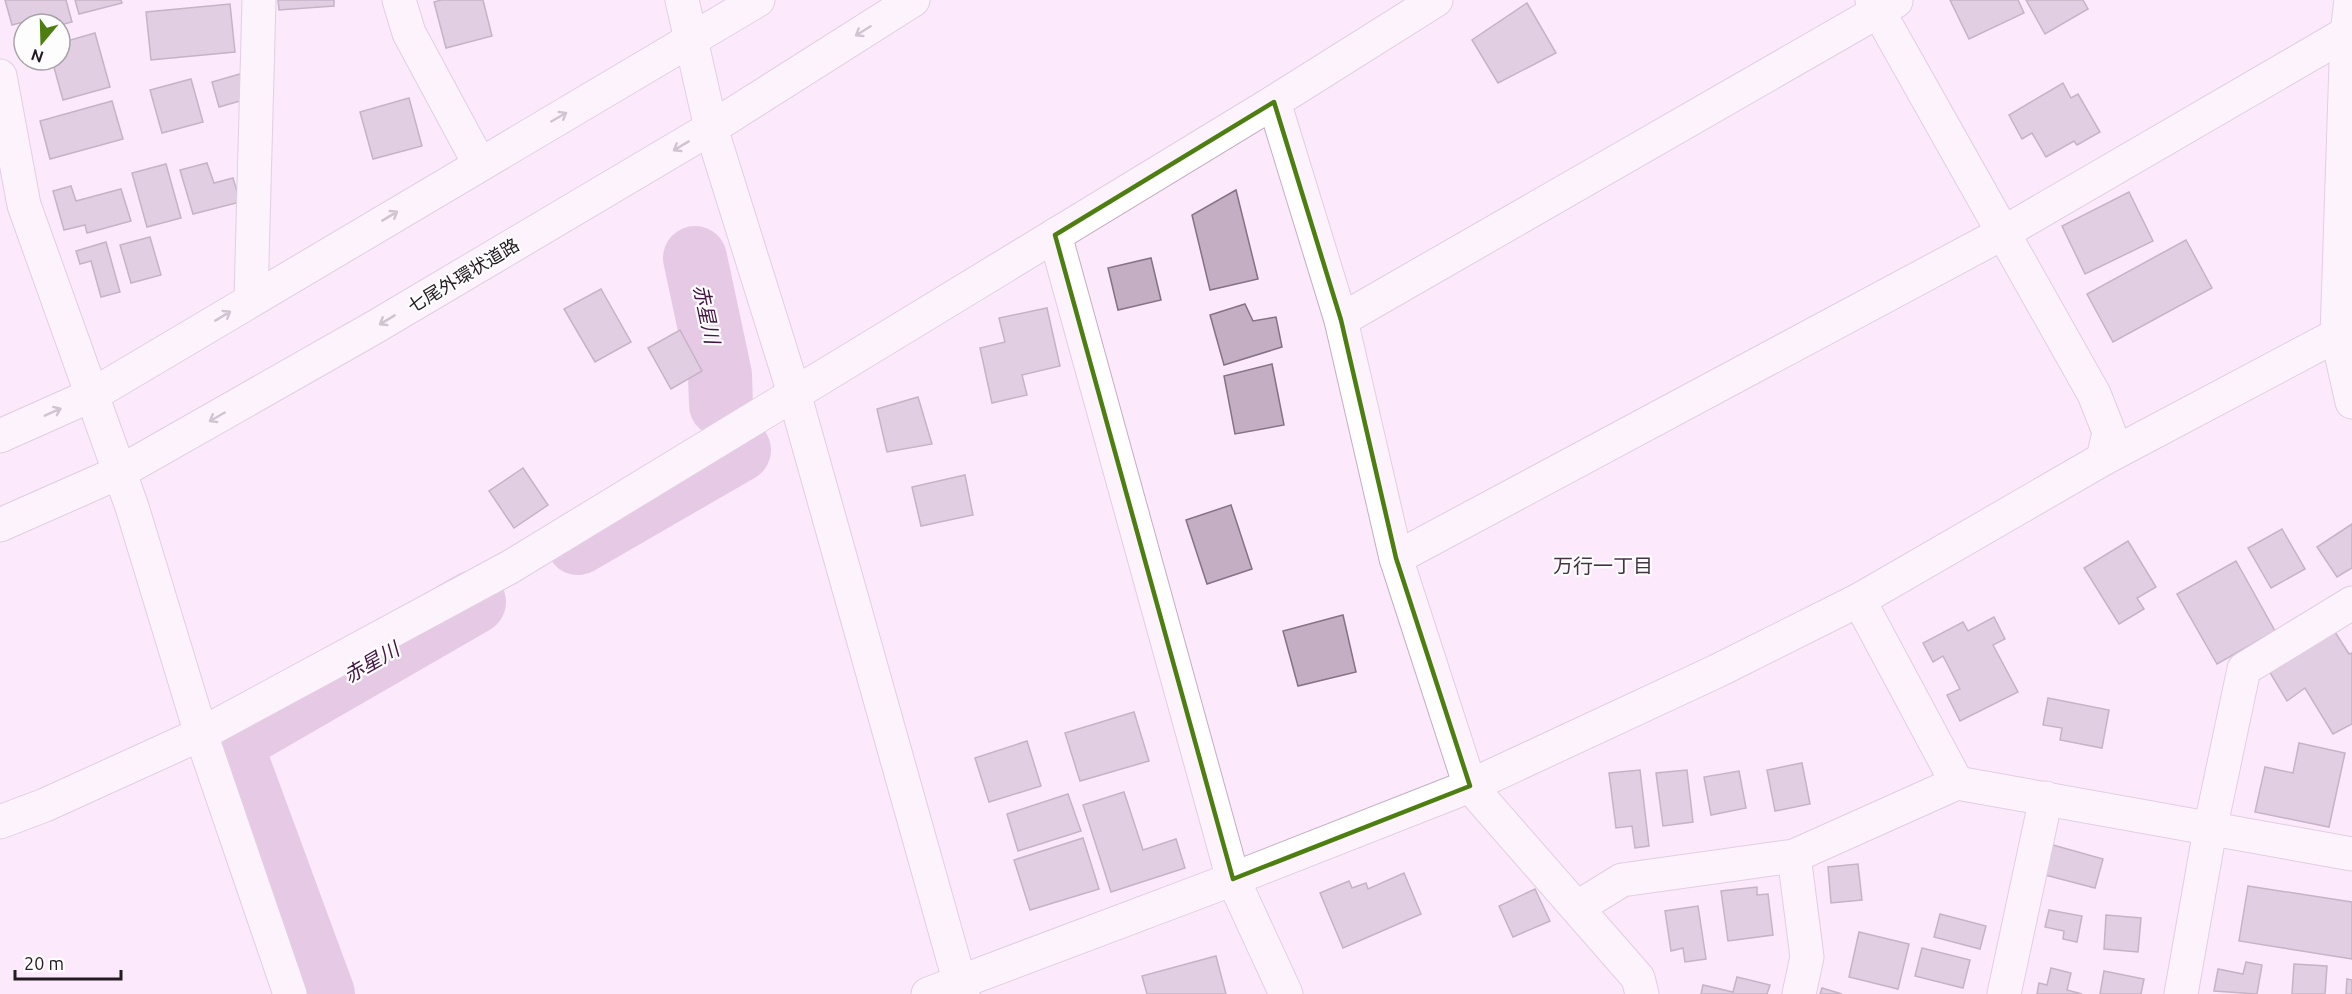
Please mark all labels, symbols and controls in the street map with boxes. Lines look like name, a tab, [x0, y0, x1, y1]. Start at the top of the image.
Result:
north arrow	[12, 12, 72, 72]
one-way arrow	[855, 25, 872, 37]
text: N	[29, 46, 46, 67]
one-way arrow	[550, 111, 567, 123]
one-way arrow	[673, 140, 690, 152]
one-way arrow	[382, 210, 399, 222]
street label: 七尾外環状道路	[404, 234, 522, 316]
water label: 赤星川	[690, 282, 725, 348]
one-way arrow	[214, 310, 231, 322]
one-way arrow	[378, 315, 395, 327]
one-way arrow	[44, 405, 62, 417]
one-way arrow	[209, 411, 226, 423]
district label: 万行一丁目	[1553, 554, 1653, 577]
water label: 赤星川	[339, 636, 404, 687]
scale bar	[15, 943, 122, 981]
text: 20 m	[24, 953, 64, 973]

